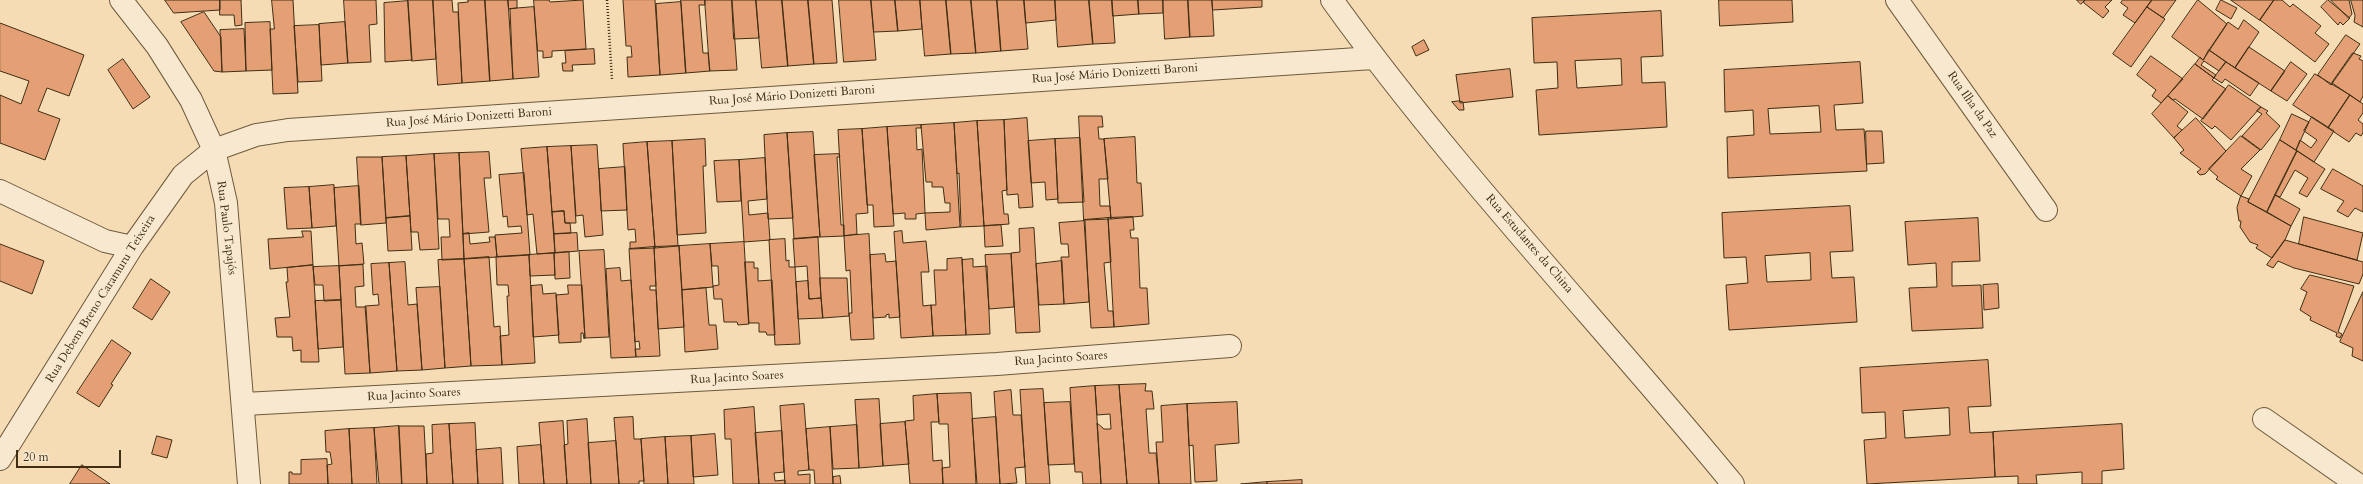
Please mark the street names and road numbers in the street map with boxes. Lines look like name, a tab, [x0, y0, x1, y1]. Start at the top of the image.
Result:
street label: Rua José Mário Donizetti Baroni	[1032, 61, 1198, 87]
street label: Rua Ilha da Paz	[1944, 69, 2000, 141]
street label: Rua José Mário Donizetti Baroni	[709, 83, 875, 109]
street label: Rua José Mário Donizetti Baroni	[386, 105, 552, 131]
street label: Rua Paulo Tapajós	[213, 180, 239, 276]
street label: Rua Estudantes da China	[1482, 192, 1576, 296]
street label: Rua Debem Breno Caramuru Teixeira	[43, 212, 159, 386]
street label: Rua Jacinto Soares	[1014, 349, 1108, 369]
street label: Rua Jacinto Soares	[690, 368, 784, 388]
street label: Rua Jacinto Soares	[367, 385, 461, 405]

